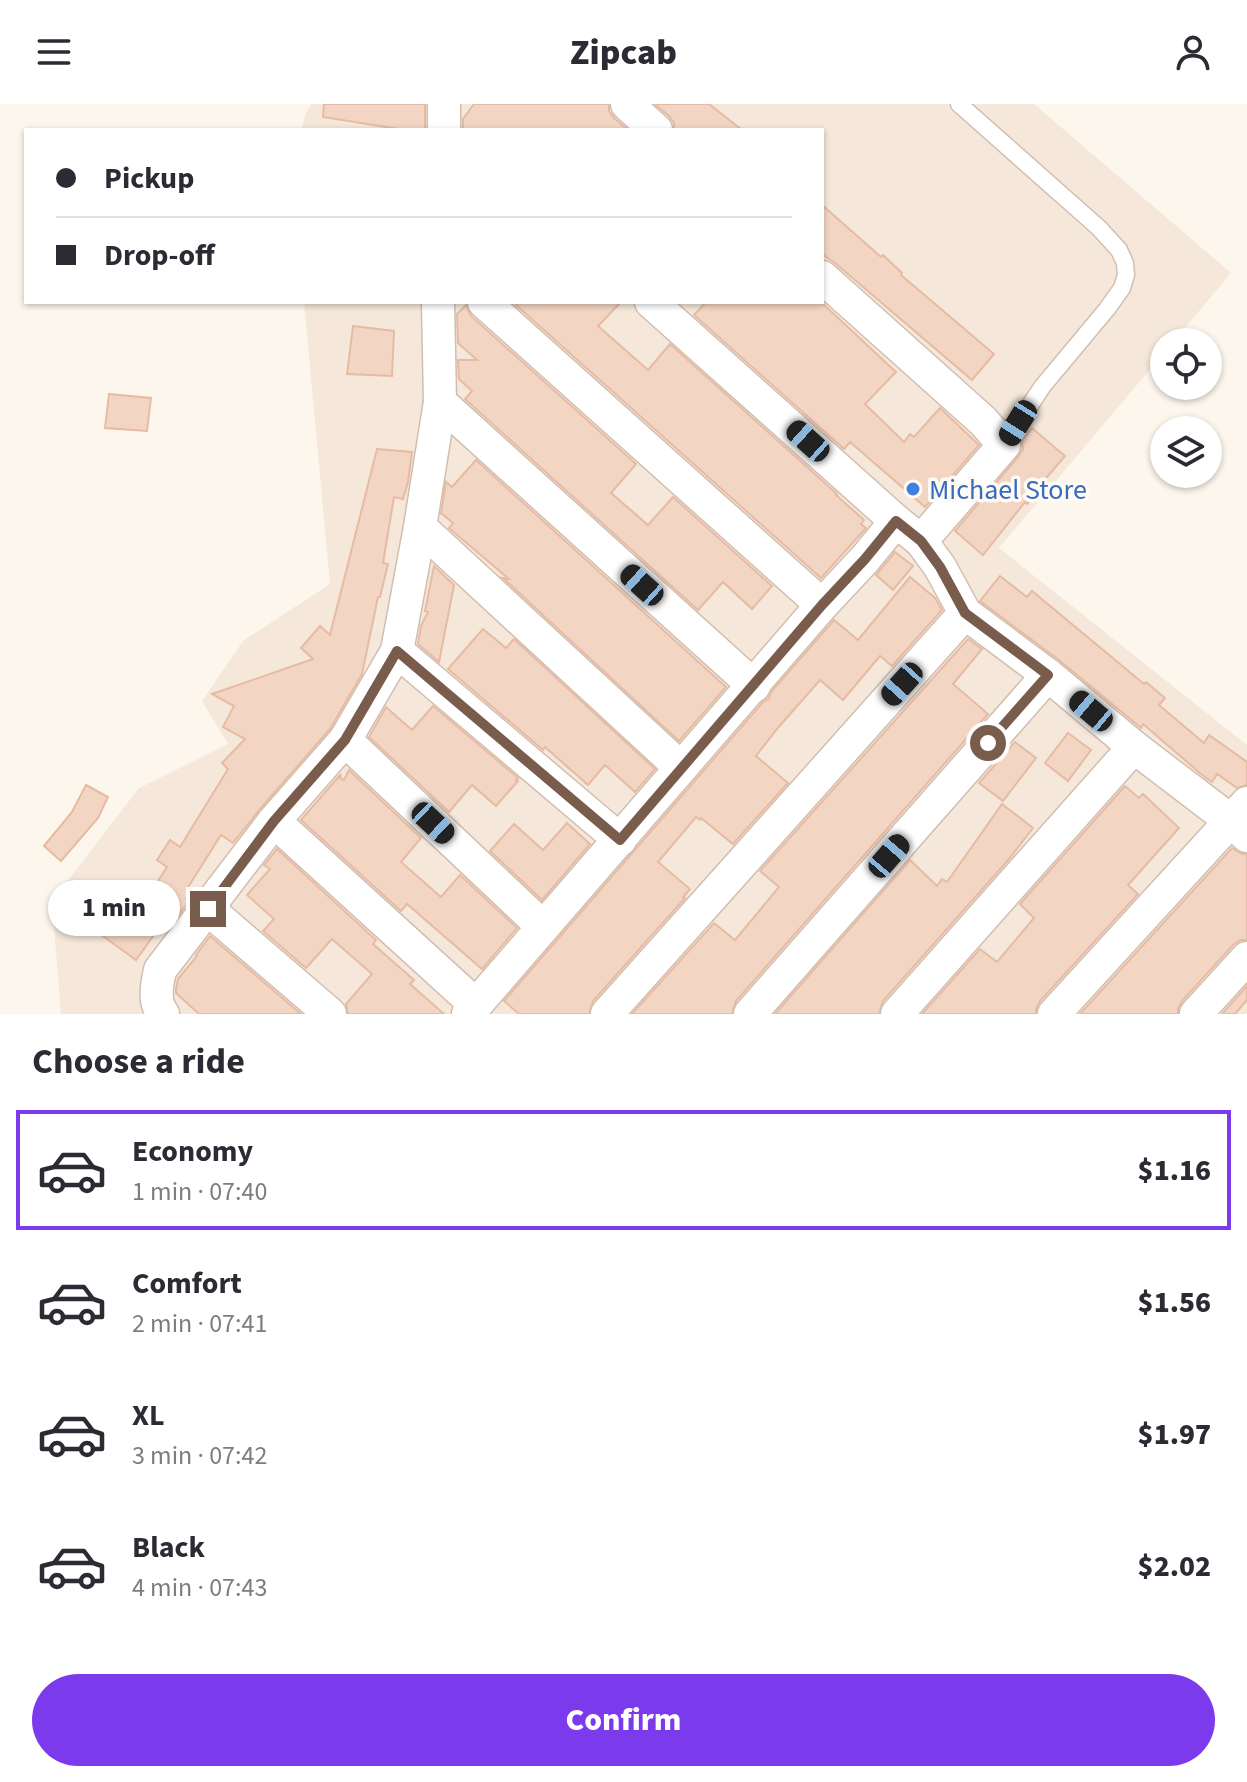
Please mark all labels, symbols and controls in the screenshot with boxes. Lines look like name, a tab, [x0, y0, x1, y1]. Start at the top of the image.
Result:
text: Zipcab	[570, 27, 677, 78]
icon: menu	[32, 30, 76, 74]
icon: person	[1171, 30, 1215, 74]
text: Pickup	[104, 157, 194, 200]
text: Drop-off	[104, 234, 215, 277]
map controls	[1150, 328, 1222, 488]
button: locate	[1150, 328, 1222, 400]
car	[995, 396, 1041, 450]
car	[782, 416, 834, 466]
button: layers	[1150, 416, 1222, 488]
place label: Michael Store	[929, 470, 1087, 510]
marker: Michael Store	[904, 480, 922, 498]
car	[616, 560, 668, 610]
car	[877, 658, 927, 710]
car	[1065, 686, 1117, 736]
route start	[970, 725, 1006, 761]
car	[407, 798, 459, 848]
car	[864, 830, 914, 882]
callout: 1 min	[48, 881, 180, 937]
text: 1 min	[82, 889, 146, 926]
route end	[190, 891, 226, 927]
text: Choose a ride	[32, 1036, 245, 1087]
text: Economy	[132, 1130, 253, 1173]
icon: car	[36, 1134, 108, 1206]
text: $1.16	[1138, 1149, 1211, 1192]
text: 1 min · 07:40	[132, 1173, 267, 1210]
text: Comfort	[132, 1262, 242, 1305]
icon: car	[36, 1266, 108, 1338]
text: $1.56	[1138, 1281, 1211, 1324]
text: 2 min · 07:41	[132, 1305, 267, 1342]
text: XL	[132, 1394, 165, 1437]
icon: car	[36, 1398, 108, 1470]
text: $1.97	[1138, 1413, 1211, 1456]
text: 3 min · 07:42	[132, 1437, 267, 1474]
text: Black	[132, 1526, 205, 1569]
icon: car	[36, 1530, 108, 1602]
text: $2.02	[1138, 1545, 1211, 1588]
text: 4 min · 07:43	[132, 1569, 267, 1606]
button: Confirm	[32, 1674, 1215, 1766]

